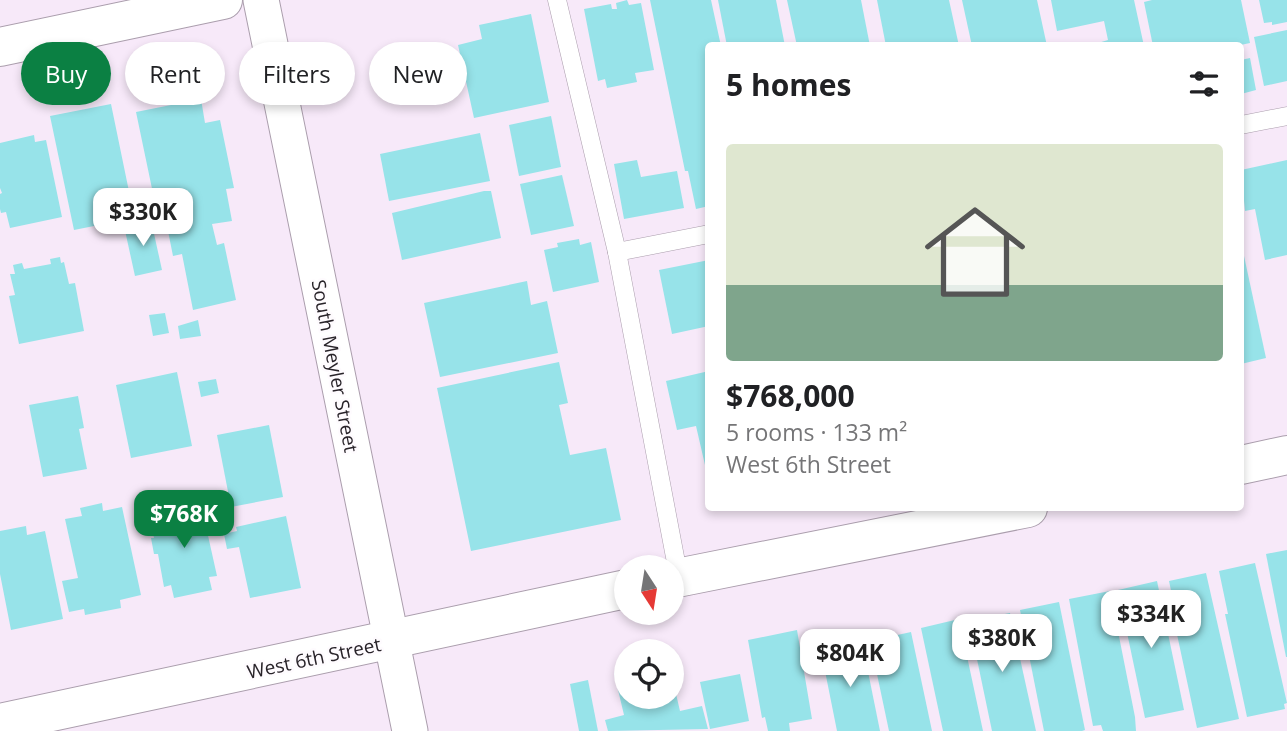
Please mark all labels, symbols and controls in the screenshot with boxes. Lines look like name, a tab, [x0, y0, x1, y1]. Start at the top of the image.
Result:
chip: Buy	[21, 42, 111, 105]
chip: Rent	[125, 42, 225, 105]
chip: Filters	[239, 42, 355, 105]
chip: New	[369, 42, 467, 105]
text: 5 homes	[726, 64, 851, 105]
icon: filters	[1185, 65, 1223, 103]
pin: $330K	[94, 188, 192, 248]
icon: home	[912, 189, 1038, 315]
text: $330K	[109, 195, 177, 227]
street label: South Meyler Street	[306, 277, 365, 455]
text: $768,000	[726, 375, 855, 416]
text: 5 rooms · 133 m²	[726, 416, 907, 448]
text: West 6th Street	[726, 448, 891, 480]
pin: $768K	[135, 490, 233, 550]
text: $768K	[150, 497, 218, 529]
north arrow	[614, 555, 684, 625]
map controls	[614, 555, 684, 709]
pin: $334K	[1102, 590, 1200, 650]
text: $334K	[1117, 597, 1185, 629]
pin: $380K	[953, 614, 1051, 674]
text: $380K	[968, 621, 1036, 653]
pin: $804K	[801, 630, 899, 689]
street label: West 6th Street	[245, 631, 384, 685]
text: $804K	[816, 636, 884, 668]
button: locate	[614, 639, 684, 709]

